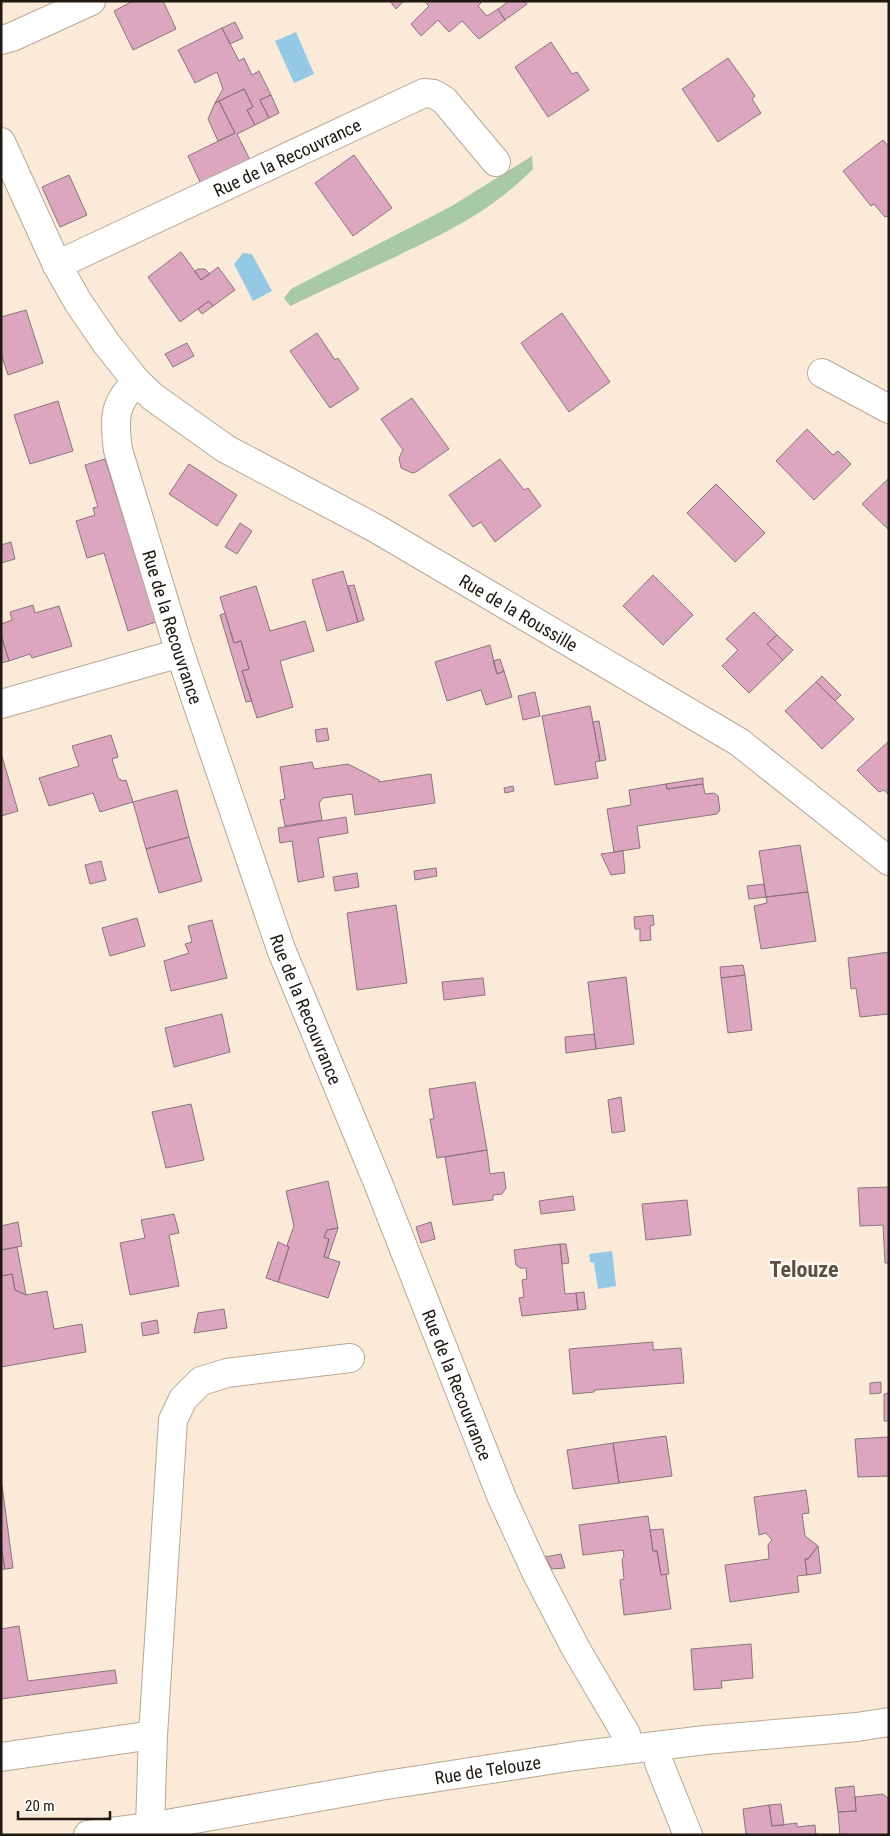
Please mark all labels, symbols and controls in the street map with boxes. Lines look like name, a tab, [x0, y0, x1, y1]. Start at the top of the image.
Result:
street label: Rue de la Recouvrance	[210, 114, 364, 201]
street label: Rue de la Recouvrance	[139, 547, 207, 707]
street label: Rue de la Roussille	[456, 569, 582, 655]
street label: Rue de la Recouvrance	[266, 931, 346, 1087]
district label: Telouze	[769, 1257, 839, 1282]
street label: Rue de la Recouvrance	[418, 1306, 497, 1463]
street label: Rue de Telouze	[433, 1751, 542, 1788]
scale bar	[18, 1788, 110, 1820]
text: 20 m	[25, 1797, 55, 1815]

